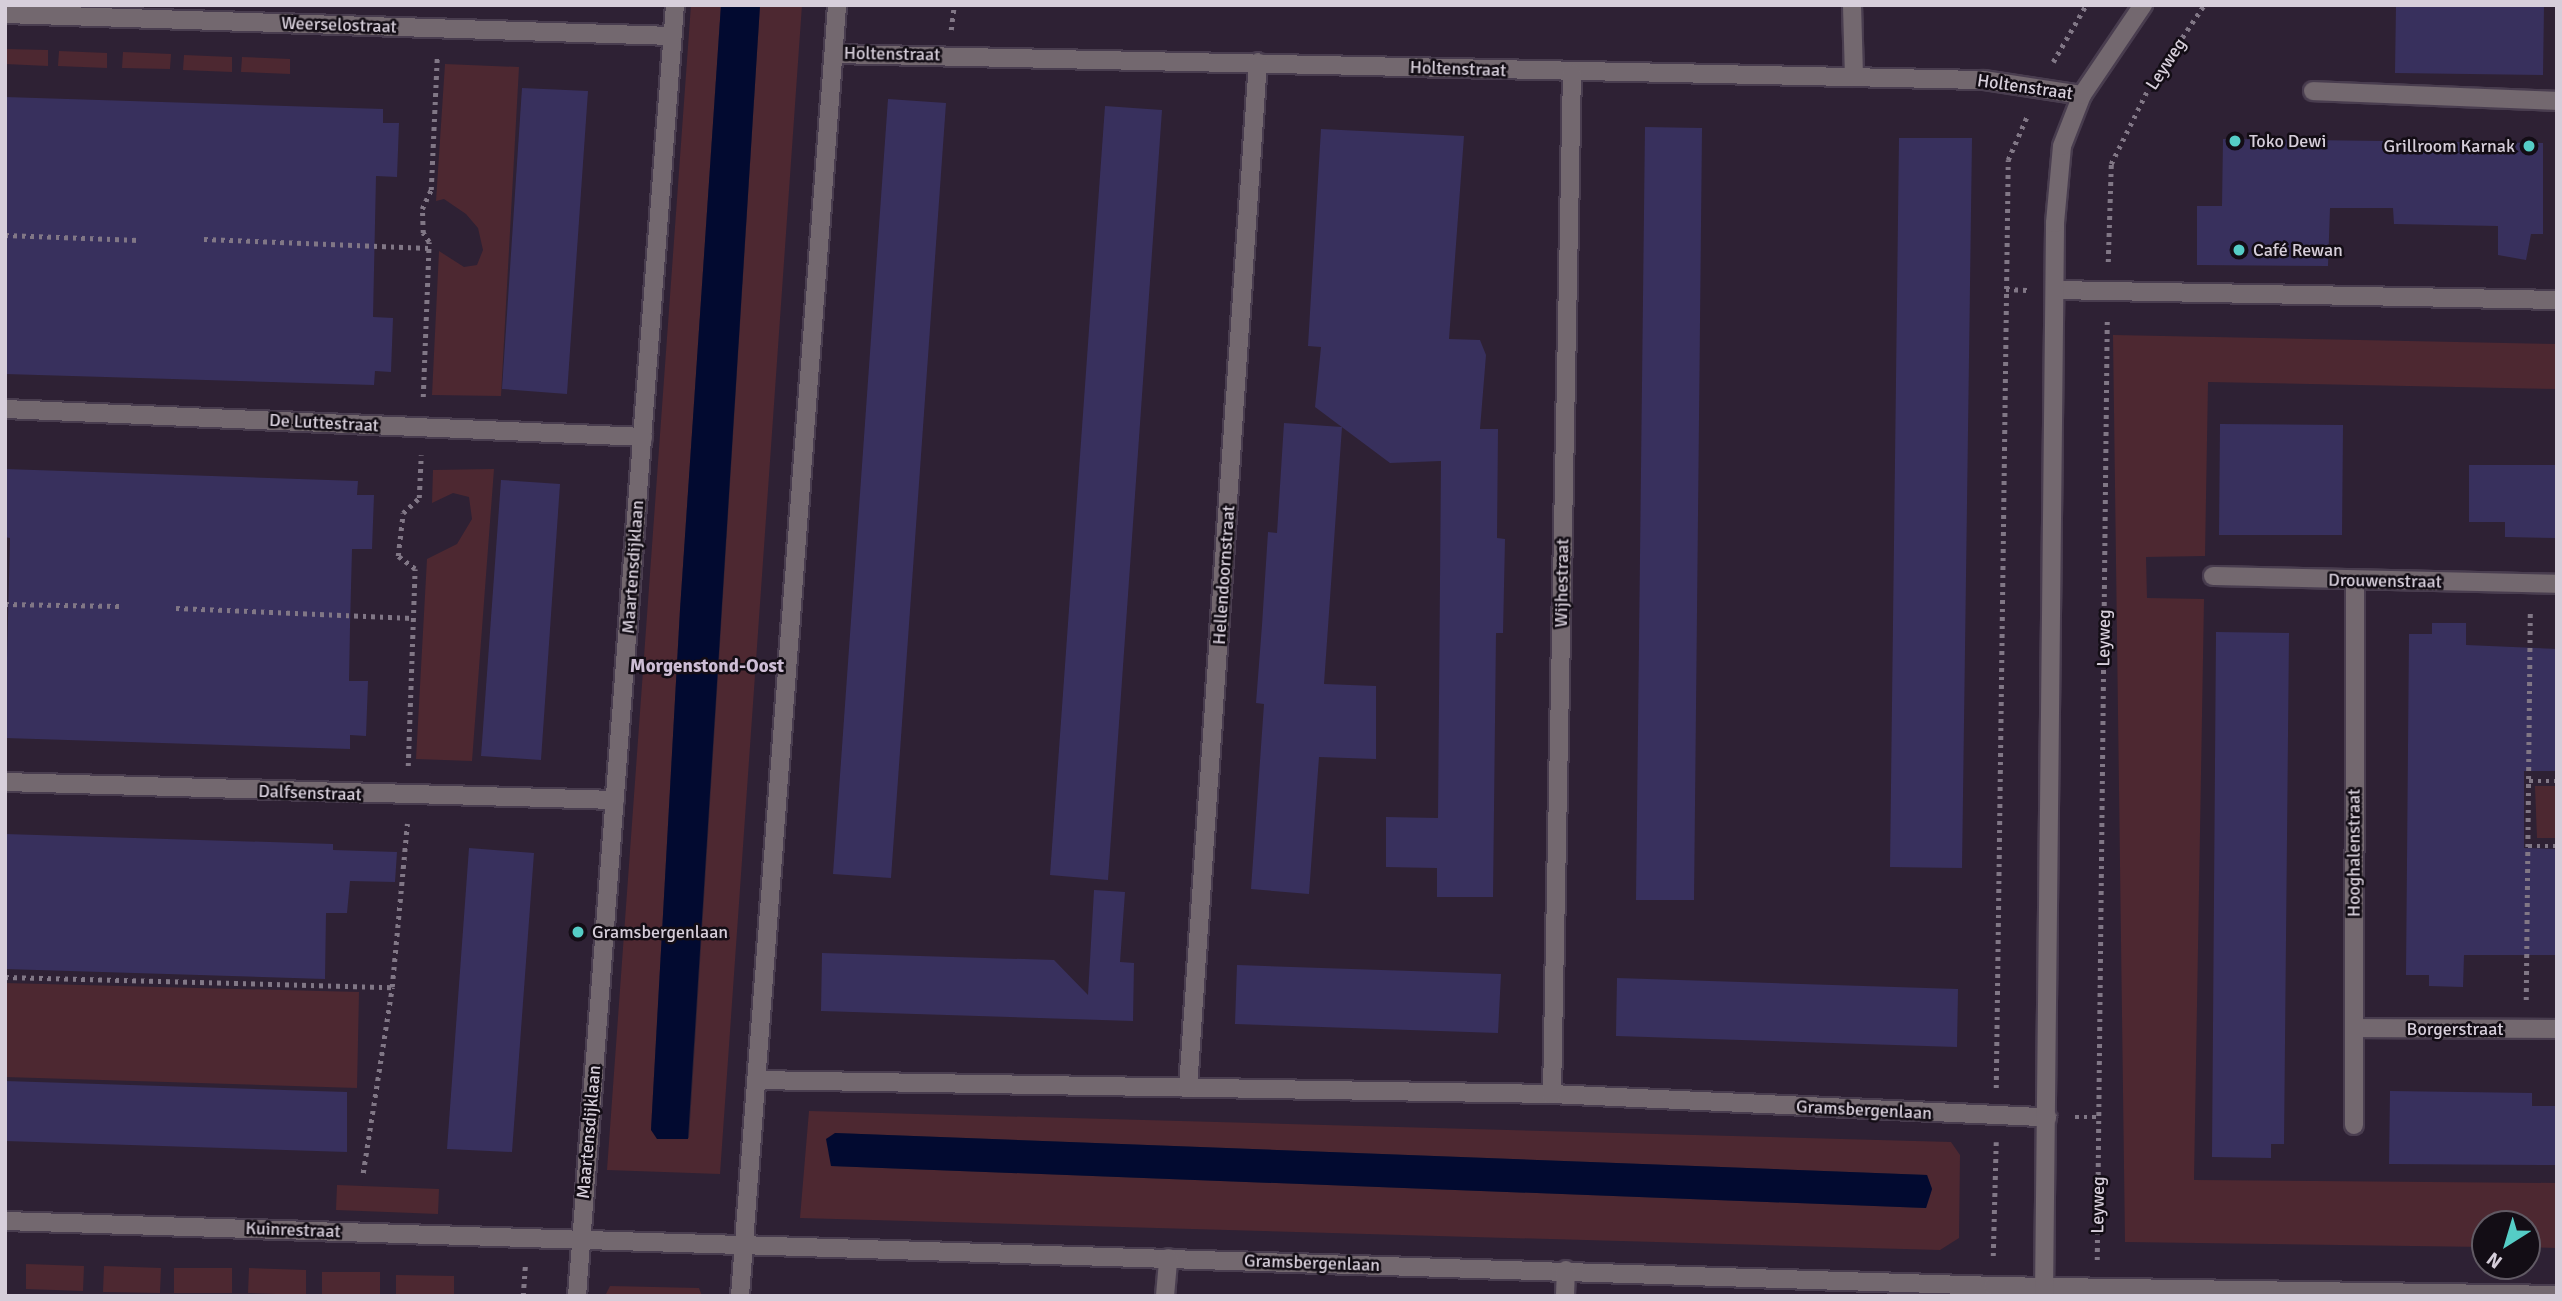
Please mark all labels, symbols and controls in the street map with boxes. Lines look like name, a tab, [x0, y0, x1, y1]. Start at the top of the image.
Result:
street label: Weerselostraat	[281, 12, 397, 38]
street label: Leyweg	[2141, 34, 2191, 94]
street label: Holtenstraat	[844, 42, 940, 66]
street label: Holtenstraat	[1409, 57, 1507, 81]
street label: Holtenstraat	[1976, 70, 2074, 104]
place label: Toko Dewi	[2249, 130, 2326, 152]
marker: Toko Dewi	[2227, 133, 2243, 149]
place label: Grillroom Karnak	[2383, 135, 2515, 157]
marker: Grillroom Karnak	[2521, 138, 2537, 154]
place label: Café Rewan	[2253, 239, 2343, 261]
marker: Café Rewan	[2231, 242, 2247, 258]
street label: De Luttestraat	[269, 409, 379, 437]
street label: Maartensdijklaan	[618, 499, 648, 635]
street label: Hellendoornstraat	[1208, 504, 1240, 646]
street label: Wijhestraat	[1550, 538, 1574, 628]
street label: Drouwenstraat	[2328, 569, 2442, 593]
street label: Leyweg	[2093, 609, 2115, 667]
district label: Morgenstond-Oost	[630, 656, 784, 678]
street label: Dalfsenstraat	[258, 780, 362, 806]
street label: Hooghalenstraat	[2343, 789, 2365, 917]
place label: Gramsbergenlaan	[592, 921, 728, 943]
marker: Gramsbergenlaan	[570, 924, 586, 940]
street label: Borgerstraat	[2407, 1018, 2503, 1040]
street label: Maartensdijklaan	[572, 1064, 606, 1200]
street label: Gramsbergenlaan	[1795, 1096, 1933, 1124]
street label: Leyweg	[2087, 1176, 2109, 1234]
north arrow	[2471, 1210, 2541, 1280]
street label: Kuinrestraat	[245, 1218, 341, 1242]
text: N	[2482, 1247, 2507, 1274]
street label: Gramsbergenlaan	[1244, 1250, 1380, 1276]

